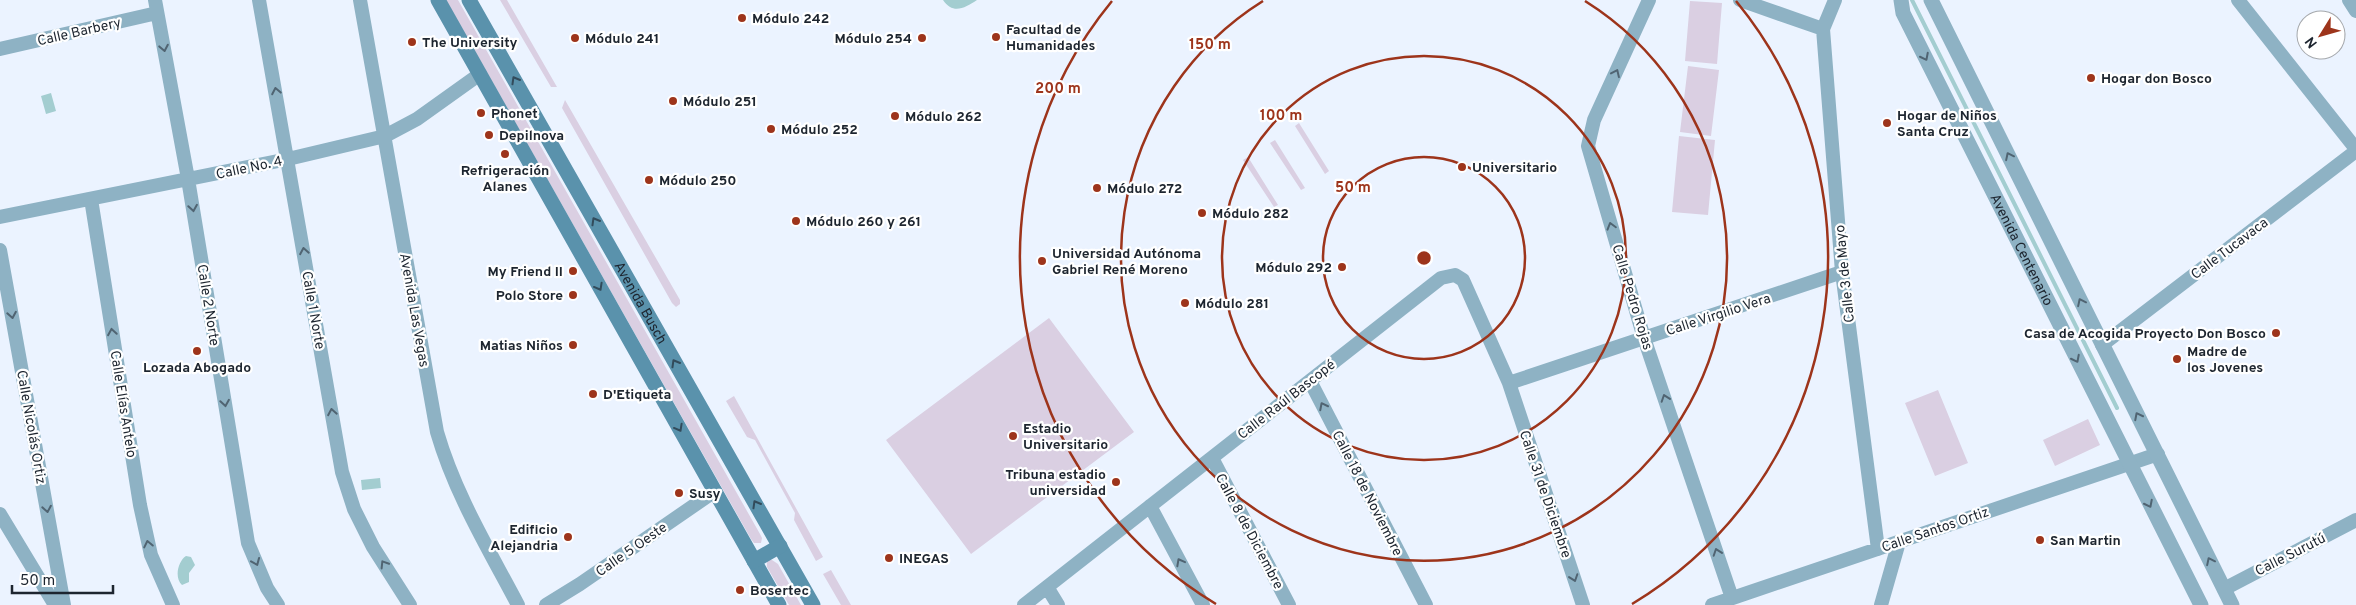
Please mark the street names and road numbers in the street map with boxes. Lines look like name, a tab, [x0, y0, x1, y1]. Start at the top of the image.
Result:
street label: Calle Barbery	[36, 15, 123, 50]
street label: Calle No. 4	[215, 153, 284, 184]
street label: Avenida Centenario	[1985, 191, 2056, 309]
street label: Calle Tucavaca	[2188, 215, 2272, 284]
street label: Calle 3 de Mayo	[1832, 224, 1859, 324]
street label: Calle Pedro Rojas	[1607, 243, 1656, 352]
street label: Avenida Las Vegas	[395, 252, 432, 369]
street label: Avenida Busch	[610, 259, 670, 347]
street label: Calle 2 Norte	[193, 263, 222, 347]
street label: Calle 1 Norte	[297, 270, 328, 351]
street label: Calle Virgilio Vera	[1664, 290, 1773, 340]
street label: Calle Elías Antelo	[106, 349, 139, 459]
street label: Calle Raúl Bascopé	[1235, 357, 1339, 444]
street label: Calle Nicolás Ortiz	[12, 369, 49, 486]
street label: Calle 18 de Noviembre	[1328, 428, 1406, 559]
street label: Calle 31 de Diciembre	[1515, 428, 1574, 561]
street label: Calle 8 de Diciembre	[1211, 471, 1286, 593]
street label: Calle Santos Ortiz	[1880, 504, 1991, 557]
street label: Calle 5 Oeste	[593, 519, 671, 581]
street label: Calle Surutú	[2253, 530, 2329, 580]

